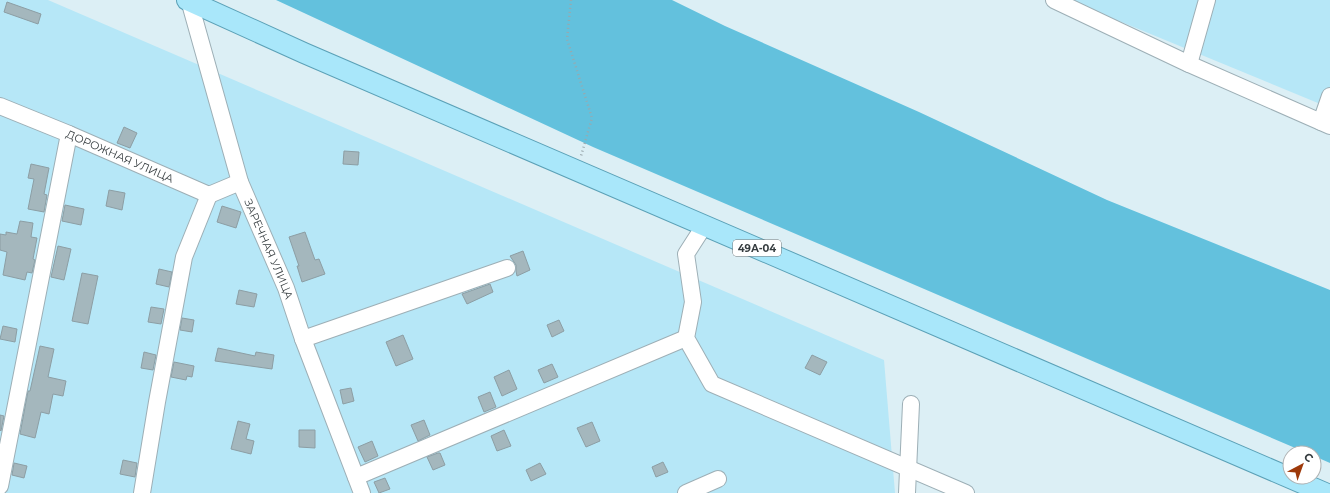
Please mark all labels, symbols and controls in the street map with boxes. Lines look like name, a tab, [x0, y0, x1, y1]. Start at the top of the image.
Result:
street label: ДОРОЖНАЯ УЛИЦА	[64, 127, 177, 186]
street label: ЗАРЕЧНАЯ УЛИЦА	[241, 197, 297, 302]
road number: 49А-04	[733, 240, 781, 256]
north arrow	[1282, 445, 1322, 485]
text: С	[1301, 450, 1316, 465]

